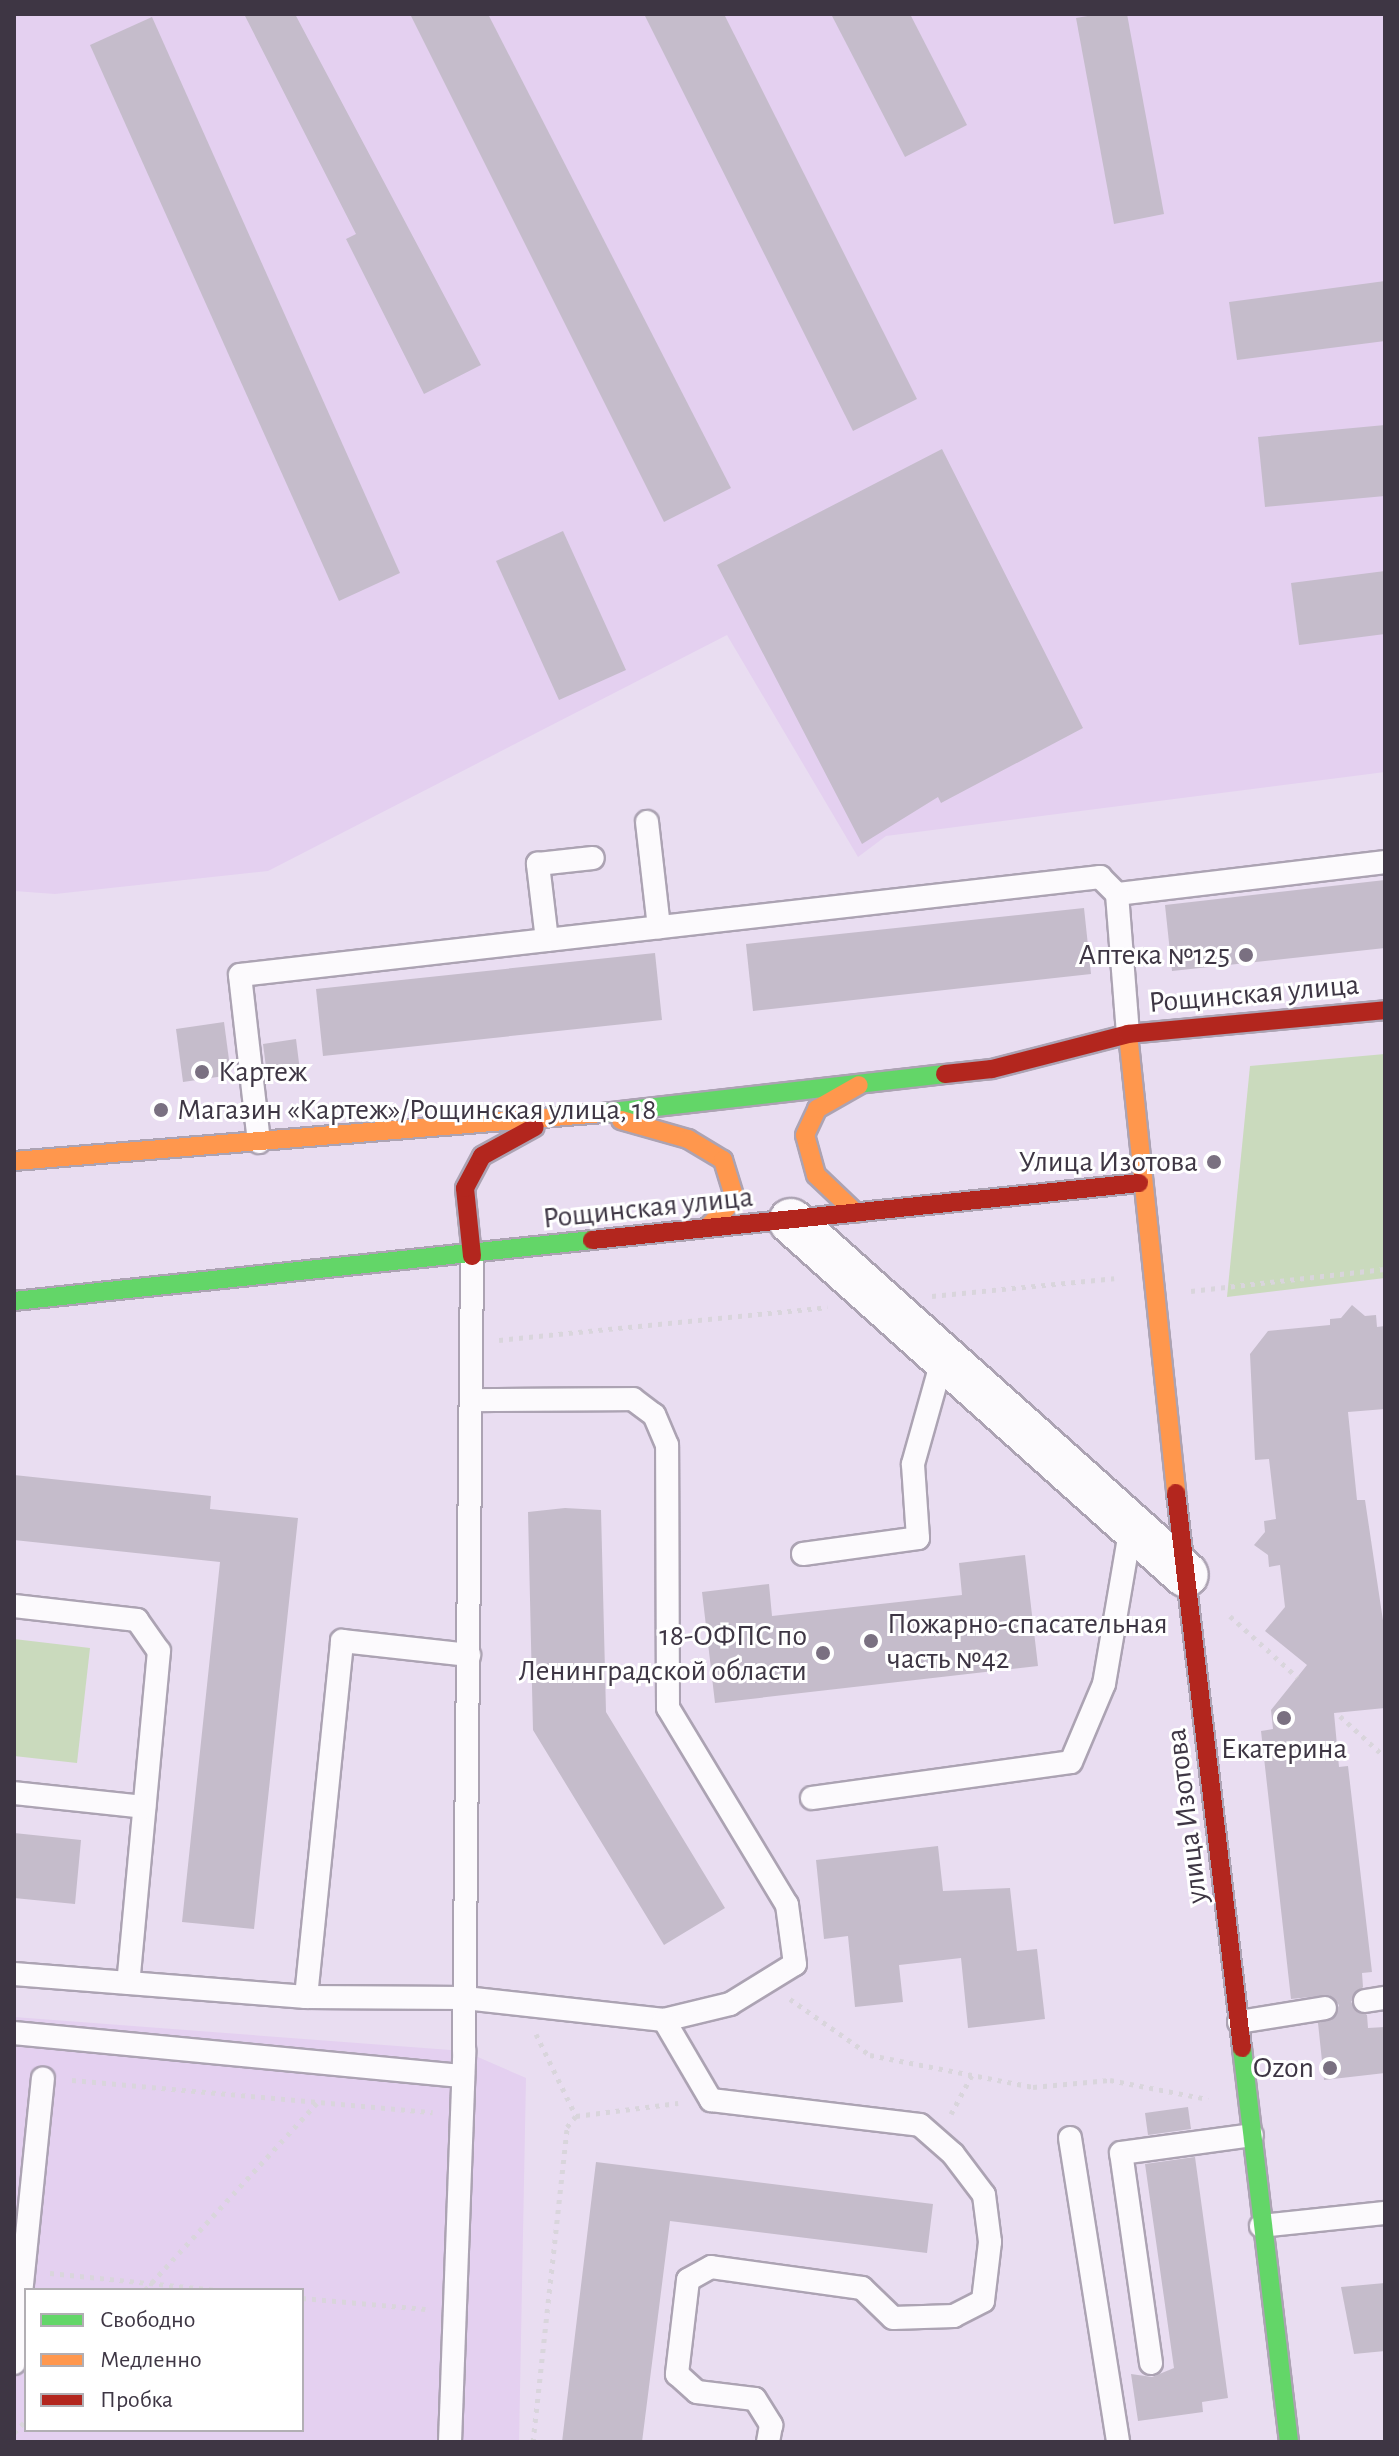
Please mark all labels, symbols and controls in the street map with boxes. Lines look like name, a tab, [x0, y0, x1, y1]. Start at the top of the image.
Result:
place label: Аптека №125	[1079, 937, 1230, 973]
marker: Аптека №125	[1237, 946, 1255, 964]
street label: Рощинская улица	[1147, 967, 1361, 1021]
place label: Картеж	[218, 1054, 307, 1090]
marker: Картеж	[193, 1063, 211, 1081]
place label: Магазин «Картеж»/Рощинская улица, 18	[177, 1092, 656, 1128]
marker: Магазин «Картеж»/Рощинская улица, 18	[152, 1101, 170, 1119]
place label: Улица Изотова	[1019, 1144, 1198, 1180]
marker: Улица Изотова	[1205, 1153, 1223, 1171]
street label: Рощинская улица	[541, 1179, 755, 1237]
place label: Пожарно-спасательная часть №42	[887, 1606, 1168, 1676]
place label: 18-ОФПС по Ленинградской области	[519, 1618, 807, 1688]
marker: Пожарно-спасательная часть №42	[862, 1632, 880, 1650]
marker: 18-ОФПС по Ленинградской области	[814, 1644, 832, 1662]
marker: Екатерина	[1275, 1709, 1293, 1727]
street label: улица Изотова	[1158, 1726, 1216, 1906]
place label: Екатерина	[1221, 1731, 1347, 1767]
place label: Ozon	[1253, 2050, 1314, 2086]
marker: Ozon	[1321, 2059, 1339, 2077]
legend	[24, 2288, 304, 2432]
text: Свободно	[100, 2308, 195, 2332]
text: Медленно	[100, 2348, 202, 2372]
text: Пробка	[100, 2388, 173, 2412]

